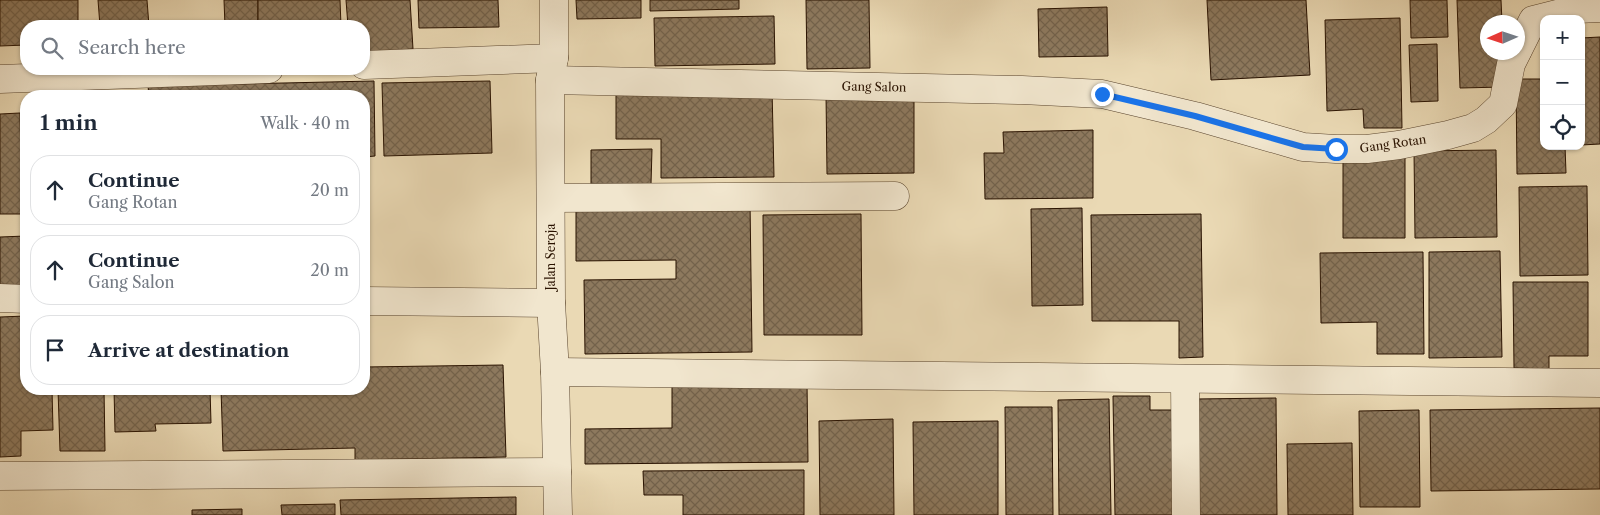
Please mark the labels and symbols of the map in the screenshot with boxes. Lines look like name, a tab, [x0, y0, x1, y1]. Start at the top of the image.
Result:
north arrow	[1480, 15, 1525, 60]
street label: Gang Salon	[841, 78, 907, 95]
route end	[1091, 83, 1114, 106]
street label: Gang Rotan	[1359, 131, 1428, 156]
route start	[1325, 138, 1348, 161]
street label: Jalan Seroja	[543, 223, 558, 292]

